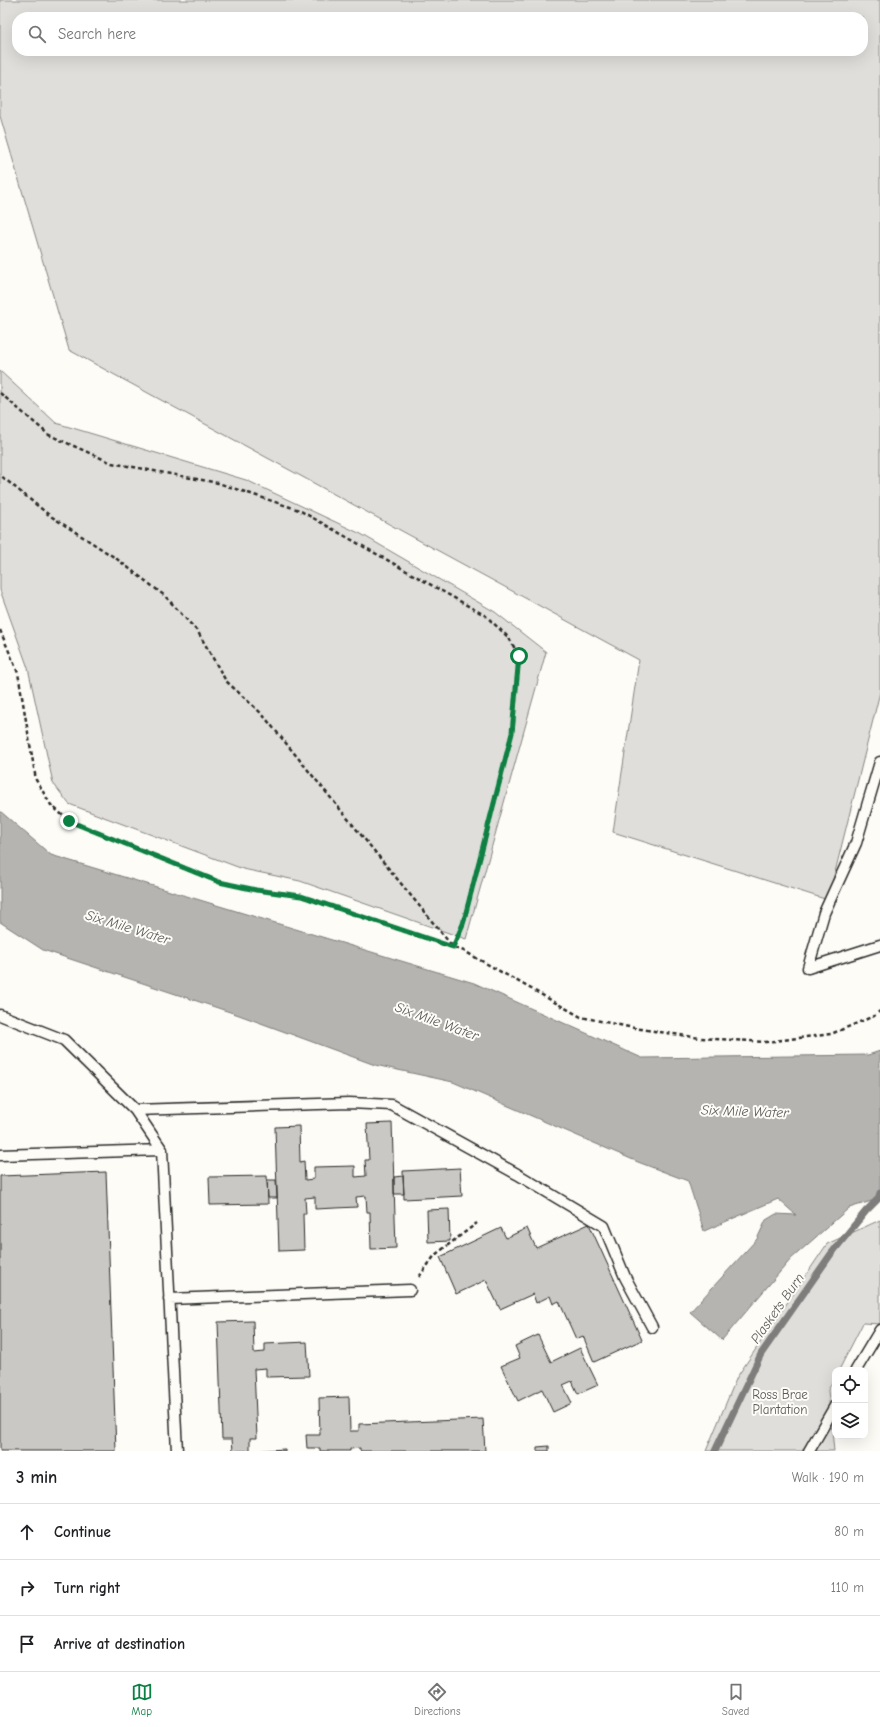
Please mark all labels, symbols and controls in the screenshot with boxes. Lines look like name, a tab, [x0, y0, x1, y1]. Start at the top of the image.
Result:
search box	[12, 12, 868, 56]
icon: search	[26, 23, 48, 45]
text: Search here	[58, 25, 136, 43]
route start	[510, 647, 528, 665]
route end	[60, 812, 78, 830]
water label: Six Mile Water	[84, 907, 174, 949]
water label: Six Mile Water	[393, 999, 482, 1045]
water label: Six Mile Water	[701, 1101, 790, 1122]
water label: Plaskets Burn	[747, 1270, 808, 1347]
map controls	[832, 1367, 868, 1439]
button: locate	[832, 1367, 868, 1403]
park label: Ross Brae Plantation	[752, 1387, 808, 1417]
button: layers	[832, 1403, 868, 1439]
text: 3 min	[16, 1468, 57, 1487]
text: Walk · 190 m	[792, 1470, 864, 1485]
icon: ahead	[16, 1521, 38, 1543]
text: Continue	[54, 1523, 111, 1541]
text: 80 m	[834, 1524, 864, 1539]
icon: right	[16, 1577, 38, 1599]
text: Turn right	[54, 1579, 120, 1597]
text: 110 m	[831, 1580, 864, 1595]
icon: arrive	[16, 1633, 38, 1655]
text: Arrive at destination	[54, 1635, 185, 1653]
tab: Map	[131, 1681, 153, 1718]
tab: Directions	[414, 1681, 461, 1718]
tab: Saved	[722, 1681, 749, 1718]

